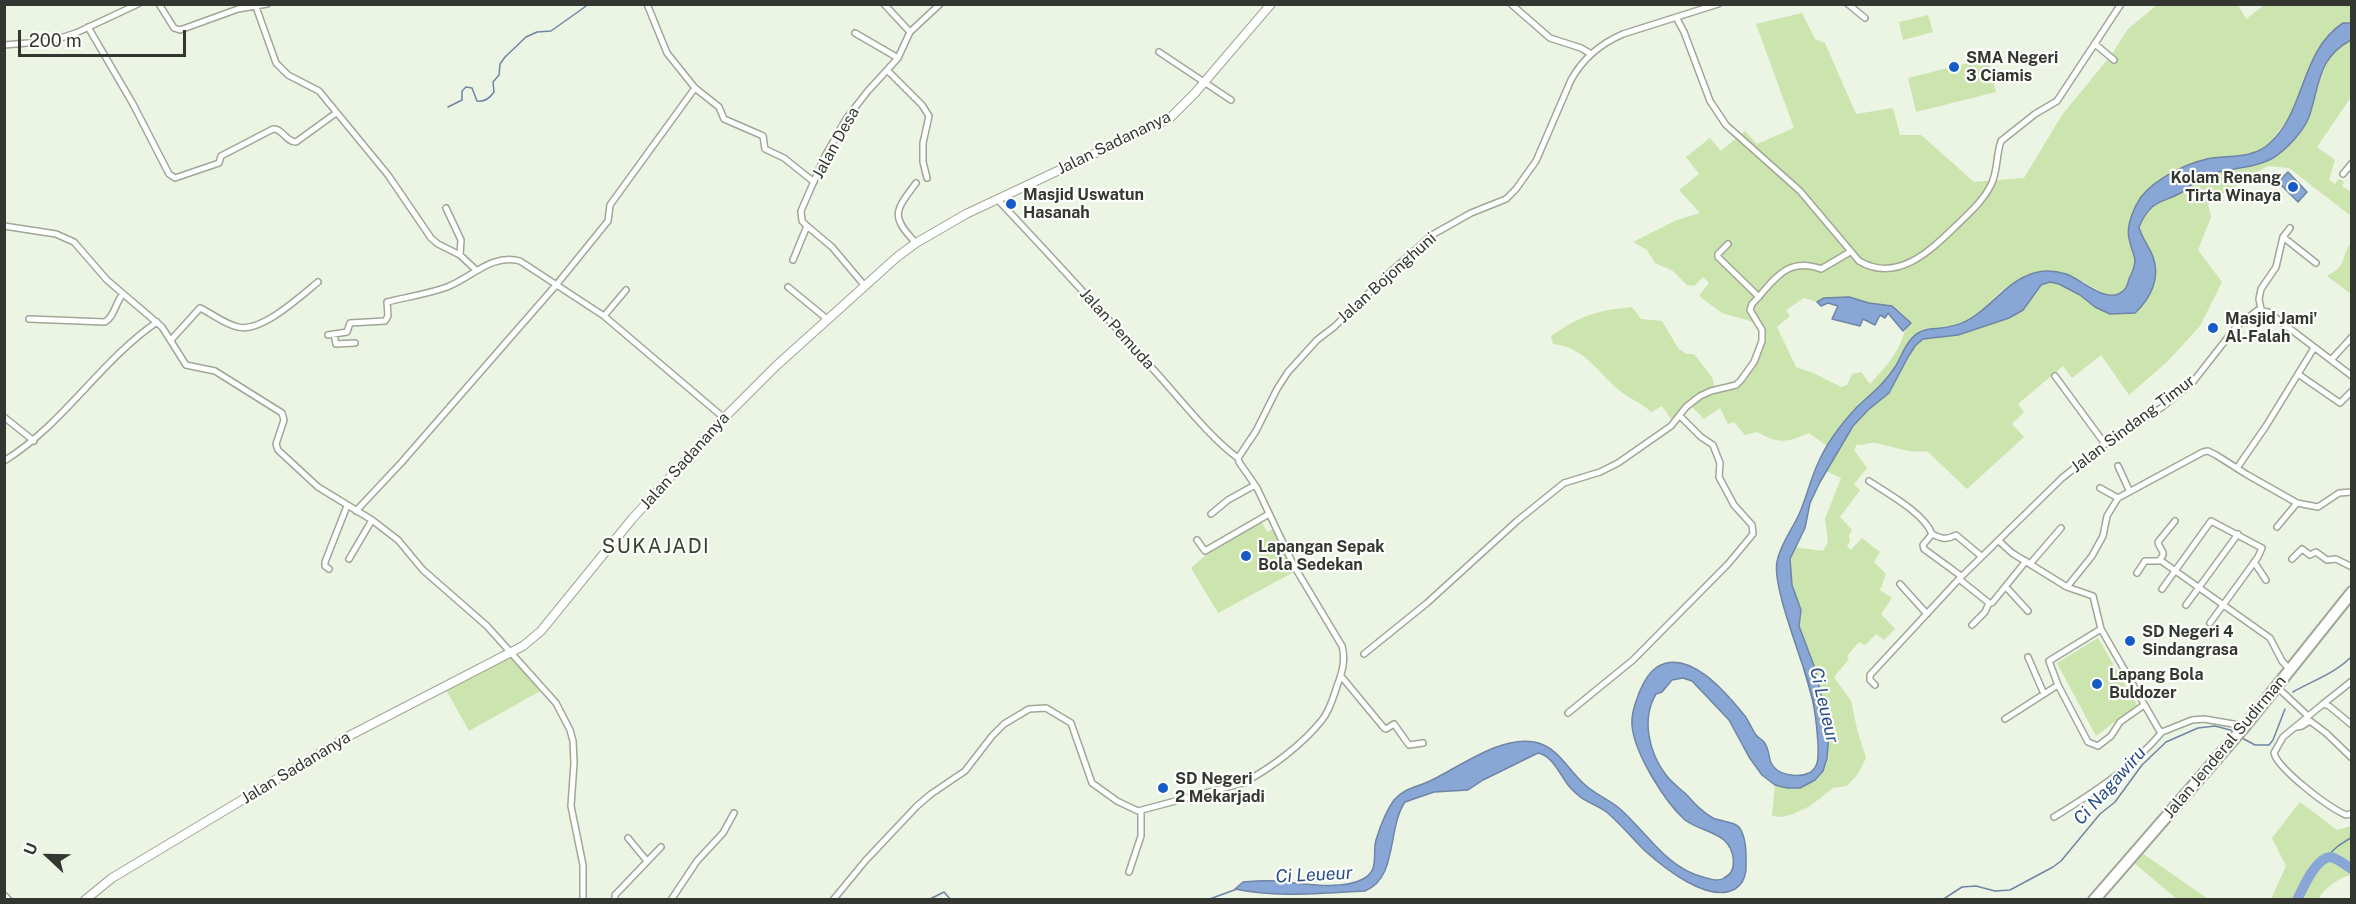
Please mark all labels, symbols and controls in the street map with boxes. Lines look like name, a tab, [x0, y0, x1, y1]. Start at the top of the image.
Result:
scale bar	[21, 18, 189, 56]
text: 200 m	[29, 30, 82, 51]
place label: SMA Negeri 3 Ciamis	[1966, 48, 2058, 86]
marker: SMA Negeri 3 Ciamis	[1947, 60, 1961, 74]
street label: Jalan Desa	[808, 104, 864, 182]
street label: Jalan Sadananya	[1054, 107, 1174, 179]
place label: Kolam Renang Tirta Winaya	[2171, 168, 2281, 206]
marker: Kolam Renang Tirta Winaya	[2286, 180, 2300, 194]
place label: Masjid Uswatun Hasanah	[1023, 185, 1144, 223]
marker: Masjid Uswatun Hasanah	[1004, 197, 1018, 211]
street label: Jalan Bojonghuni	[1334, 229, 1440, 327]
street label: Jalan Pemuda	[1076, 285, 1158, 373]
place label: Masjid Jami' Al-Falah	[2225, 309, 2318, 347]
marker: Masjid Jami' Al-Falah	[2206, 321, 2220, 335]
street label: Jalan Sindang Timur	[2067, 371, 2199, 477]
street label: Jalan Sadananya	[636, 409, 734, 513]
district label: SUKAJADI	[602, 535, 710, 559]
place label: Lapangan Sepak Bola Sedekan	[1258, 537, 1385, 575]
marker: Lapangan Sepak Bola Sedekan	[1239, 549, 1253, 563]
place label: SD Negeri 4 Sindangrasa	[2142, 622, 2238, 660]
marker: SD Negeri 4 Sindangrasa	[2123, 634, 2137, 648]
water label: Ci Leueur	[1805, 665, 1843, 745]
place label: Lapang Bola Buldozer	[2109, 665, 2204, 703]
street label: Jalan Jenderal Sudirman	[2160, 672, 2290, 822]
marker: Lapang Bola Buldozer	[2090, 677, 2104, 691]
street label: Jalan Sadananya	[238, 728, 354, 808]
water label: Ci Nagawiru	[2069, 742, 2151, 830]
place label: SD Negeri 2 Mekarjadi	[1175, 769, 1265, 807]
marker: SD Negeri 2 Mekarjadi	[1156, 781, 1170, 795]
north arrow	[18, 826, 78, 886]
text: U	[20, 840, 42, 858]
water label: Ci Leueur	[1275, 862, 1353, 888]

